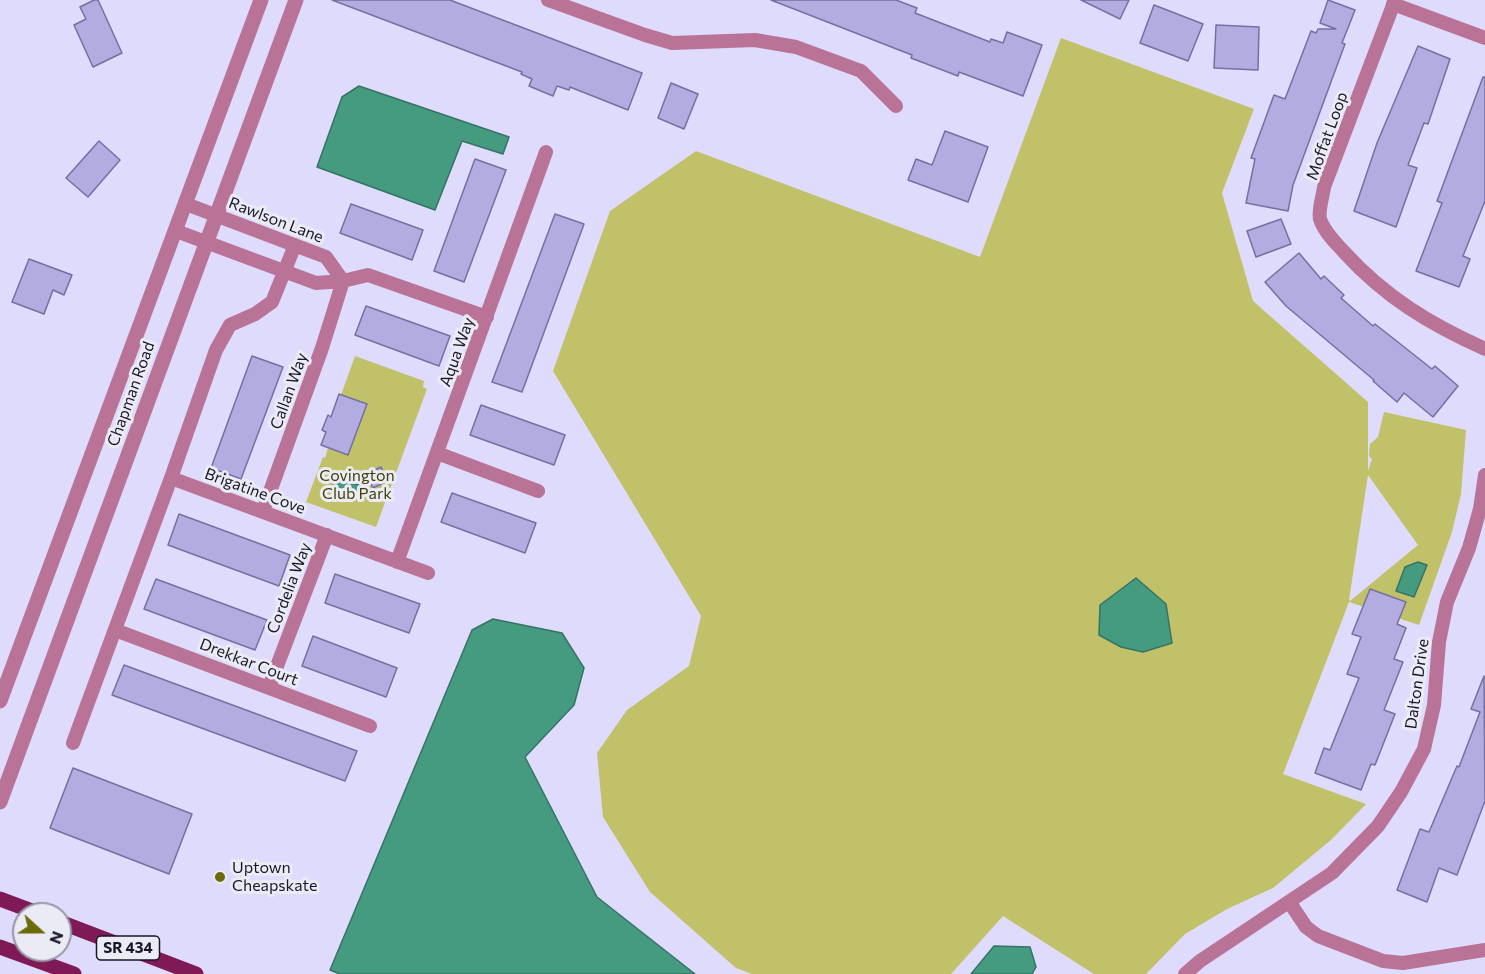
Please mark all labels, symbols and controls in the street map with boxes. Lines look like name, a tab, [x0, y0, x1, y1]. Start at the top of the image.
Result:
street label: Moffat Loop	[1302, 89, 1352, 183]
street label: Rawlson Lane	[226, 193, 326, 247]
street label: Aqua Way	[436, 315, 478, 389]
street label: Chapman Road	[103, 339, 159, 449]
street label: Callan Way	[266, 350, 312, 432]
street label: Brigatine Cove	[202, 464, 308, 518]
park label: Covington Club Park	[319, 466, 395, 504]
street label: Cordelia Way	[263, 540, 315, 636]
street label: Drekkar Court	[197, 634, 301, 690]
street label: Dalton Drive	[1401, 638, 1433, 730]
place label: Uptown Cheapskate	[232, 858, 317, 896]
marker: Uptown Cheapskate	[213, 870, 227, 884]
north arrow	[12, 902, 72, 962]
text: N	[46, 929, 68, 947]
road number: SR 434	[96, 936, 160, 960]

